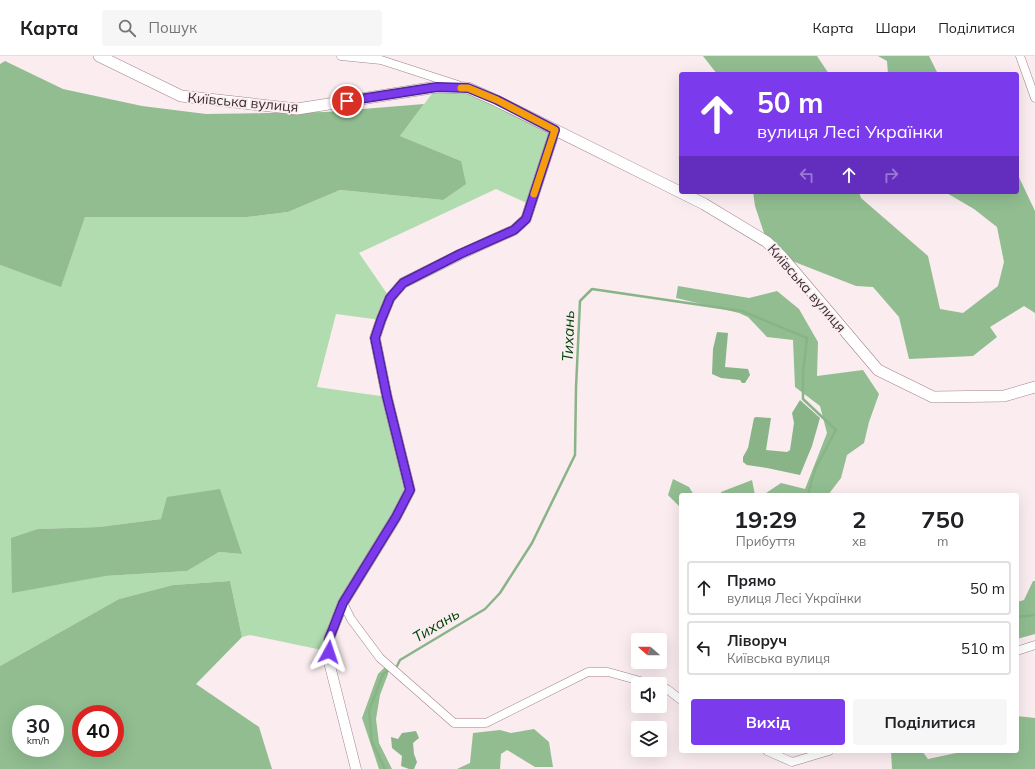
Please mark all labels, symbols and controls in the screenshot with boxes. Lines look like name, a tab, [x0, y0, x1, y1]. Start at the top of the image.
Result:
search box	[102, 10, 382, 46]
text: Карта	[20, 16, 78, 40]
icon: search	[116, 17, 138, 39]
text: Пошук	[148, 18, 197, 37]
text: Карта	[812, 19, 854, 37]
text: Шари	[876, 19, 916, 37]
text: Поділитися	[938, 19, 1015, 37]
pin	[330, 84, 364, 118]
text: 50 m	[757, 85, 823, 120]
street label: Київська вулиця	[187, 88, 299, 116]
icon: ahead	[691, 88, 743, 140]
icon: arrive	[336, 90, 358, 112]
text: вулиця Лесі Українки	[757, 120, 943, 143]
icon: left	[796, 164, 818, 186]
icon: ahead	[838, 164, 860, 186]
icon: right	[880, 164, 902, 186]
street label: Київська вулиця	[764, 240, 850, 336]
water label: Тихань	[558, 310, 578, 362]
text: 19:29	[734, 504, 797, 534]
text: 2	[852, 504, 866, 534]
text: 750	[921, 504, 964, 534]
text: Прибуття	[736, 533, 795, 549]
text: хв	[852, 533, 866, 549]
text: m	[937, 533, 948, 549]
text: Прямо	[727, 571, 776, 590]
icon: ahead	[693, 577, 715, 599]
text: 50 m	[970, 579, 1005, 598]
text: вулиця Лесі Українки	[727, 590, 862, 606]
water label: Тихань	[409, 604, 463, 646]
position arrow	[308, 631, 350, 673]
text: Ліворуч	[727, 631, 787, 650]
north arrow	[631, 633, 667, 669]
map controls	[631, 633, 667, 757]
icon: left	[693, 637, 715, 659]
text: 510 m	[961, 639, 1005, 658]
text: Київська вулиця	[727, 650, 830, 666]
button: sound	[631, 677, 667, 713]
button: Вихід	[691, 699, 845, 745]
button: Поділитися	[853, 699, 1007, 745]
speed limit sign: 40	[72, 705, 124, 757]
text: 30	[26, 713, 50, 738]
button: layers	[631, 721, 667, 757]
text: km/h	[27, 734, 49, 747]

